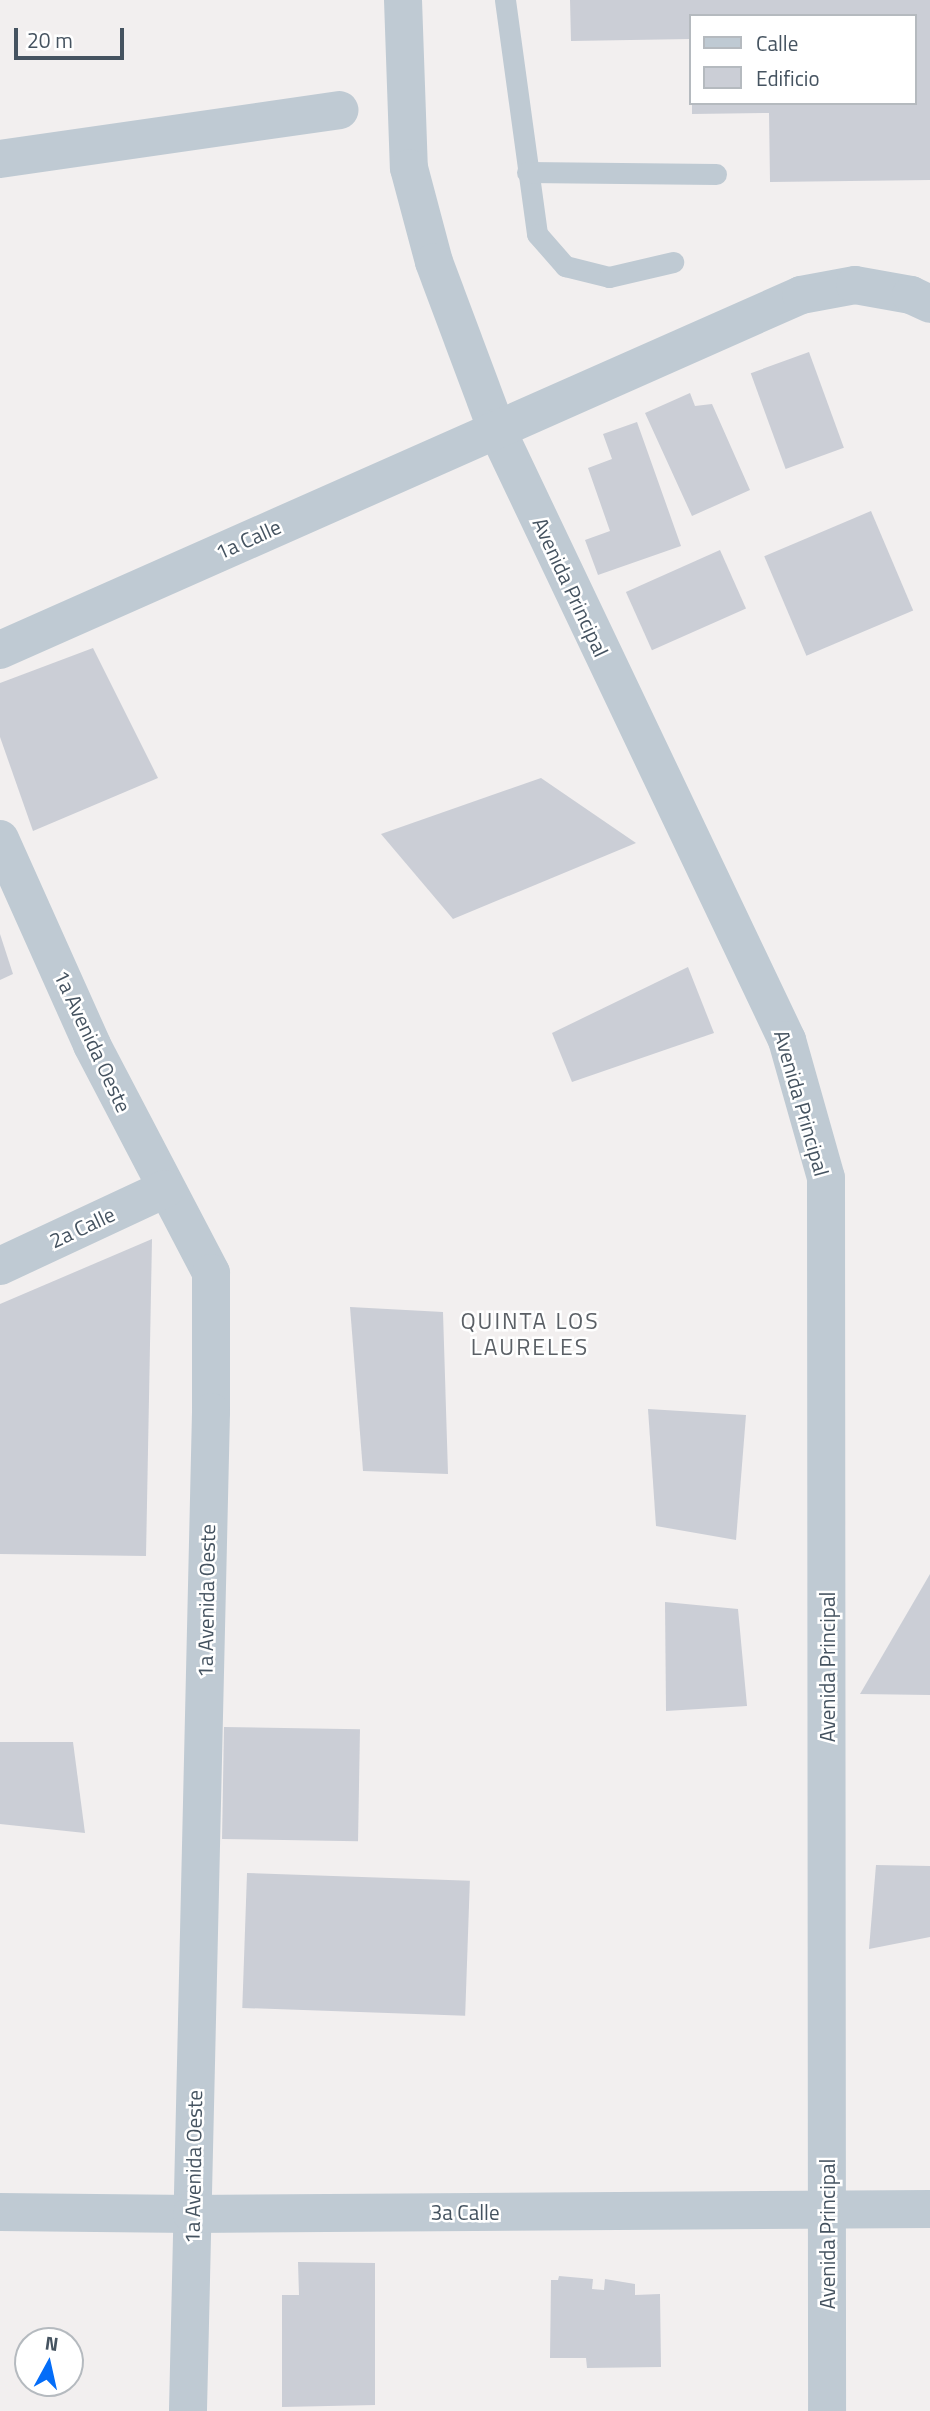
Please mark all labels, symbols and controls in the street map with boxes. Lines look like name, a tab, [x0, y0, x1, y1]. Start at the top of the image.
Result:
scale bar	[18, 14, 128, 58]
legend	[688, 14, 916, 105]
text: 20 m	[27, 24, 73, 56]
text: Calle	[756, 27, 798, 59]
text: Edificio	[756, 62, 820, 94]
street label: 1a Calle	[211, 513, 285, 565]
street label: Avenida Principal	[528, 513, 614, 661]
street label: 1a Avenida Oeste	[49, 966, 137, 1116]
street label: Avenida Principal	[769, 1027, 835, 1179]
street label: 2a Calle	[45, 1201, 119, 1253]
district label: QUINTA LOS LAURELES	[462, 1307, 598, 1361]
street label: 1a Avenida Oeste	[192, 1524, 220, 1678]
street label: Avenida Principal	[814, 1592, 840, 1742]
street label: 1a Avenida Oeste	[179, 2090, 207, 2244]
street label: Avenida Principal	[814, 2159, 840, 2309]
street label: 3a Calle	[430, 2199, 500, 2225]
north arrow	[14, 2327, 84, 2397]
text: N	[43, 2327, 60, 2358]

